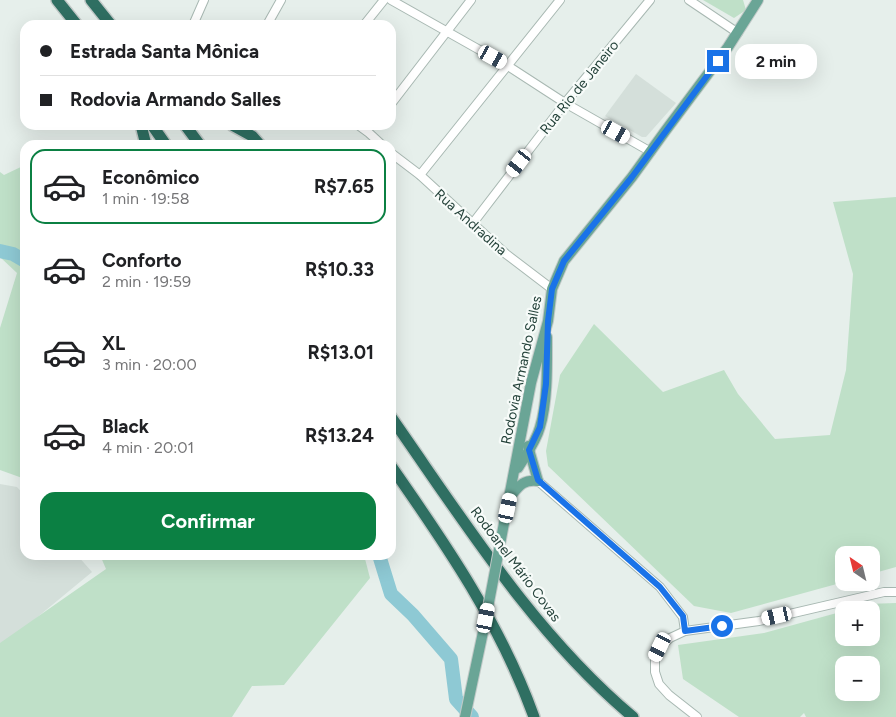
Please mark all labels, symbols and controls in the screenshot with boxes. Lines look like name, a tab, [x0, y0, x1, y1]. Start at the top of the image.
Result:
street label: Rua Rio de Janeiro	[536, 37, 622, 138]
text: Estrada Santa Mônica	[70, 40, 259, 63]
car	[476, 43, 509, 71]
callout: 2 min	[736, 44, 818, 78]
route end	[707, 50, 729, 72]
text: 2 min	[756, 52, 796, 71]
text: Rodovia Armando Salles	[70, 88, 281, 111]
car	[599, 118, 632, 146]
car	[503, 147, 534, 179]
icon: car	[42, 164, 87, 209]
text: Econômico	[102, 166, 199, 189]
text: R$7.65	[314, 175, 374, 198]
street label: Rua Andradina	[431, 186, 510, 259]
text: 1 min · 19:58	[102, 189, 190, 208]
icon: car	[42, 247, 87, 292]
text: Conforto	[102, 249, 182, 272]
text: R$10.33	[305, 258, 374, 281]
text: 2 min · 19:59	[102, 272, 191, 291]
street label: Rodovia Armando Salles	[497, 294, 546, 446]
icon: car	[42, 330, 87, 375]
text: XL	[102, 332, 125, 355]
text: R$13.01	[308, 341, 374, 364]
text: 3 min · 20:00	[102, 355, 197, 374]
icon: car	[42, 413, 87, 458]
text: Black	[102, 415, 149, 438]
text: R$13.24	[305, 424, 374, 447]
text: 4 min · 20:01	[102, 438, 194, 457]
button: Confirmar	[40, 492, 376, 550]
car	[497, 492, 518, 524]
street label: Rodoanel Mário Covas	[467, 503, 564, 625]
north arrow	[835, 546, 880, 591]
map controls	[835, 546, 880, 701]
button: +	[835, 601, 880, 646]
car	[475, 602, 496, 634]
car	[760, 605, 793, 627]
route start	[711, 615, 733, 637]
car	[646, 630, 673, 664]
button: −	[835, 656, 880, 701]

